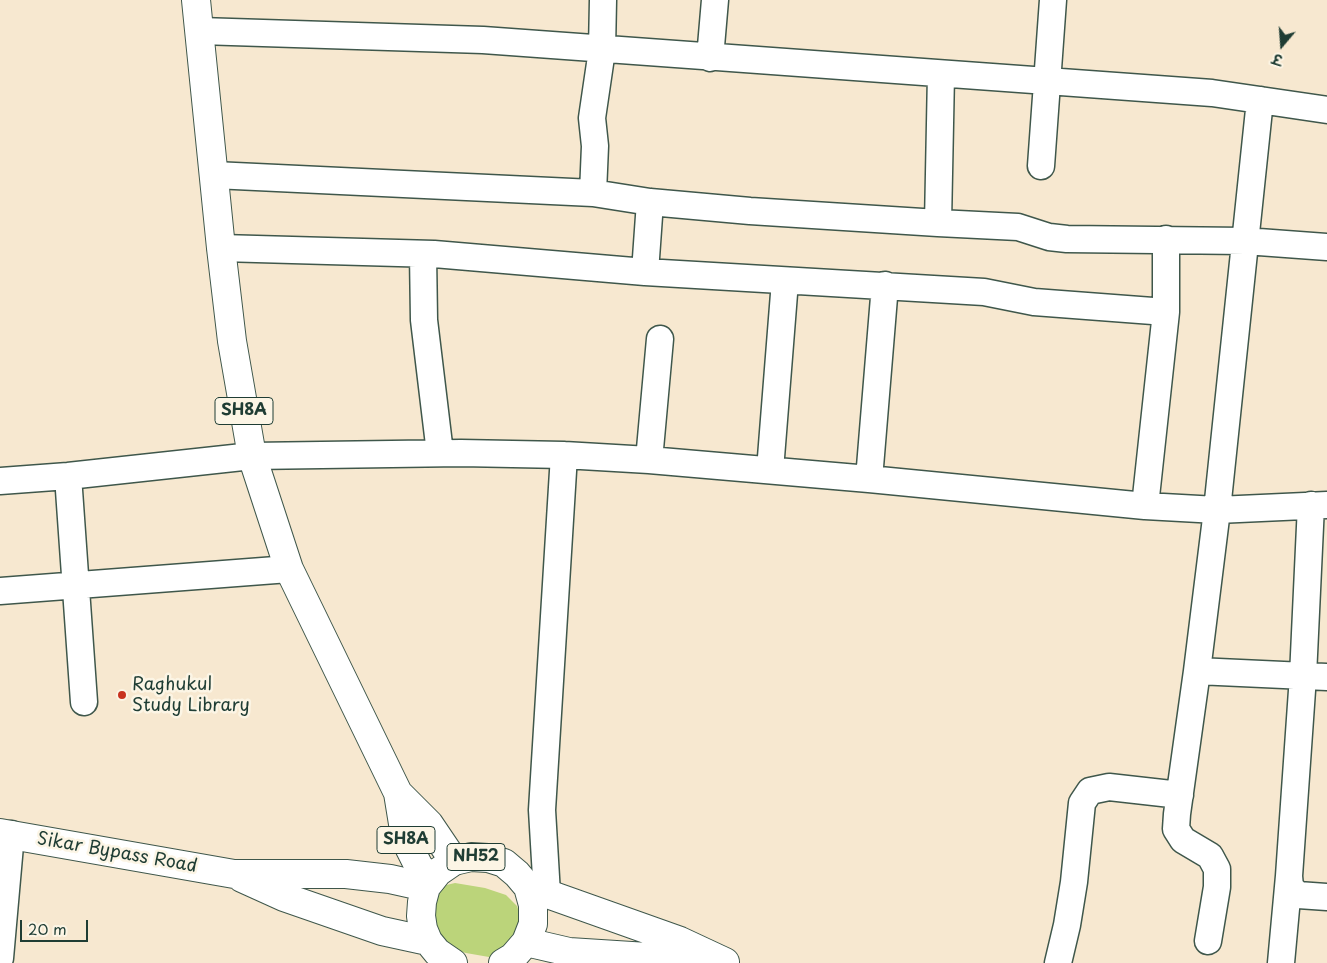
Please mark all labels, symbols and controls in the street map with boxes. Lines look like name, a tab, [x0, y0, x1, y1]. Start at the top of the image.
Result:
north arrow	[1257, 20, 1307, 70]
text: उ	[1270, 48, 1285, 71]
road number: SH8A	[215, 398, 273, 424]
place label: Raghukul Study Library	[132, 674, 250, 716]
marker: Raghukul Study Library	[116, 689, 128, 701]
road number: SH8A	[377, 826, 435, 854]
street label: Sikar Bypass Road	[35, 828, 199, 878]
road number: NH52	[447, 844, 505, 870]
scale bar	[22, 910, 90, 942]
text: 20 m	[28, 917, 67, 940]

